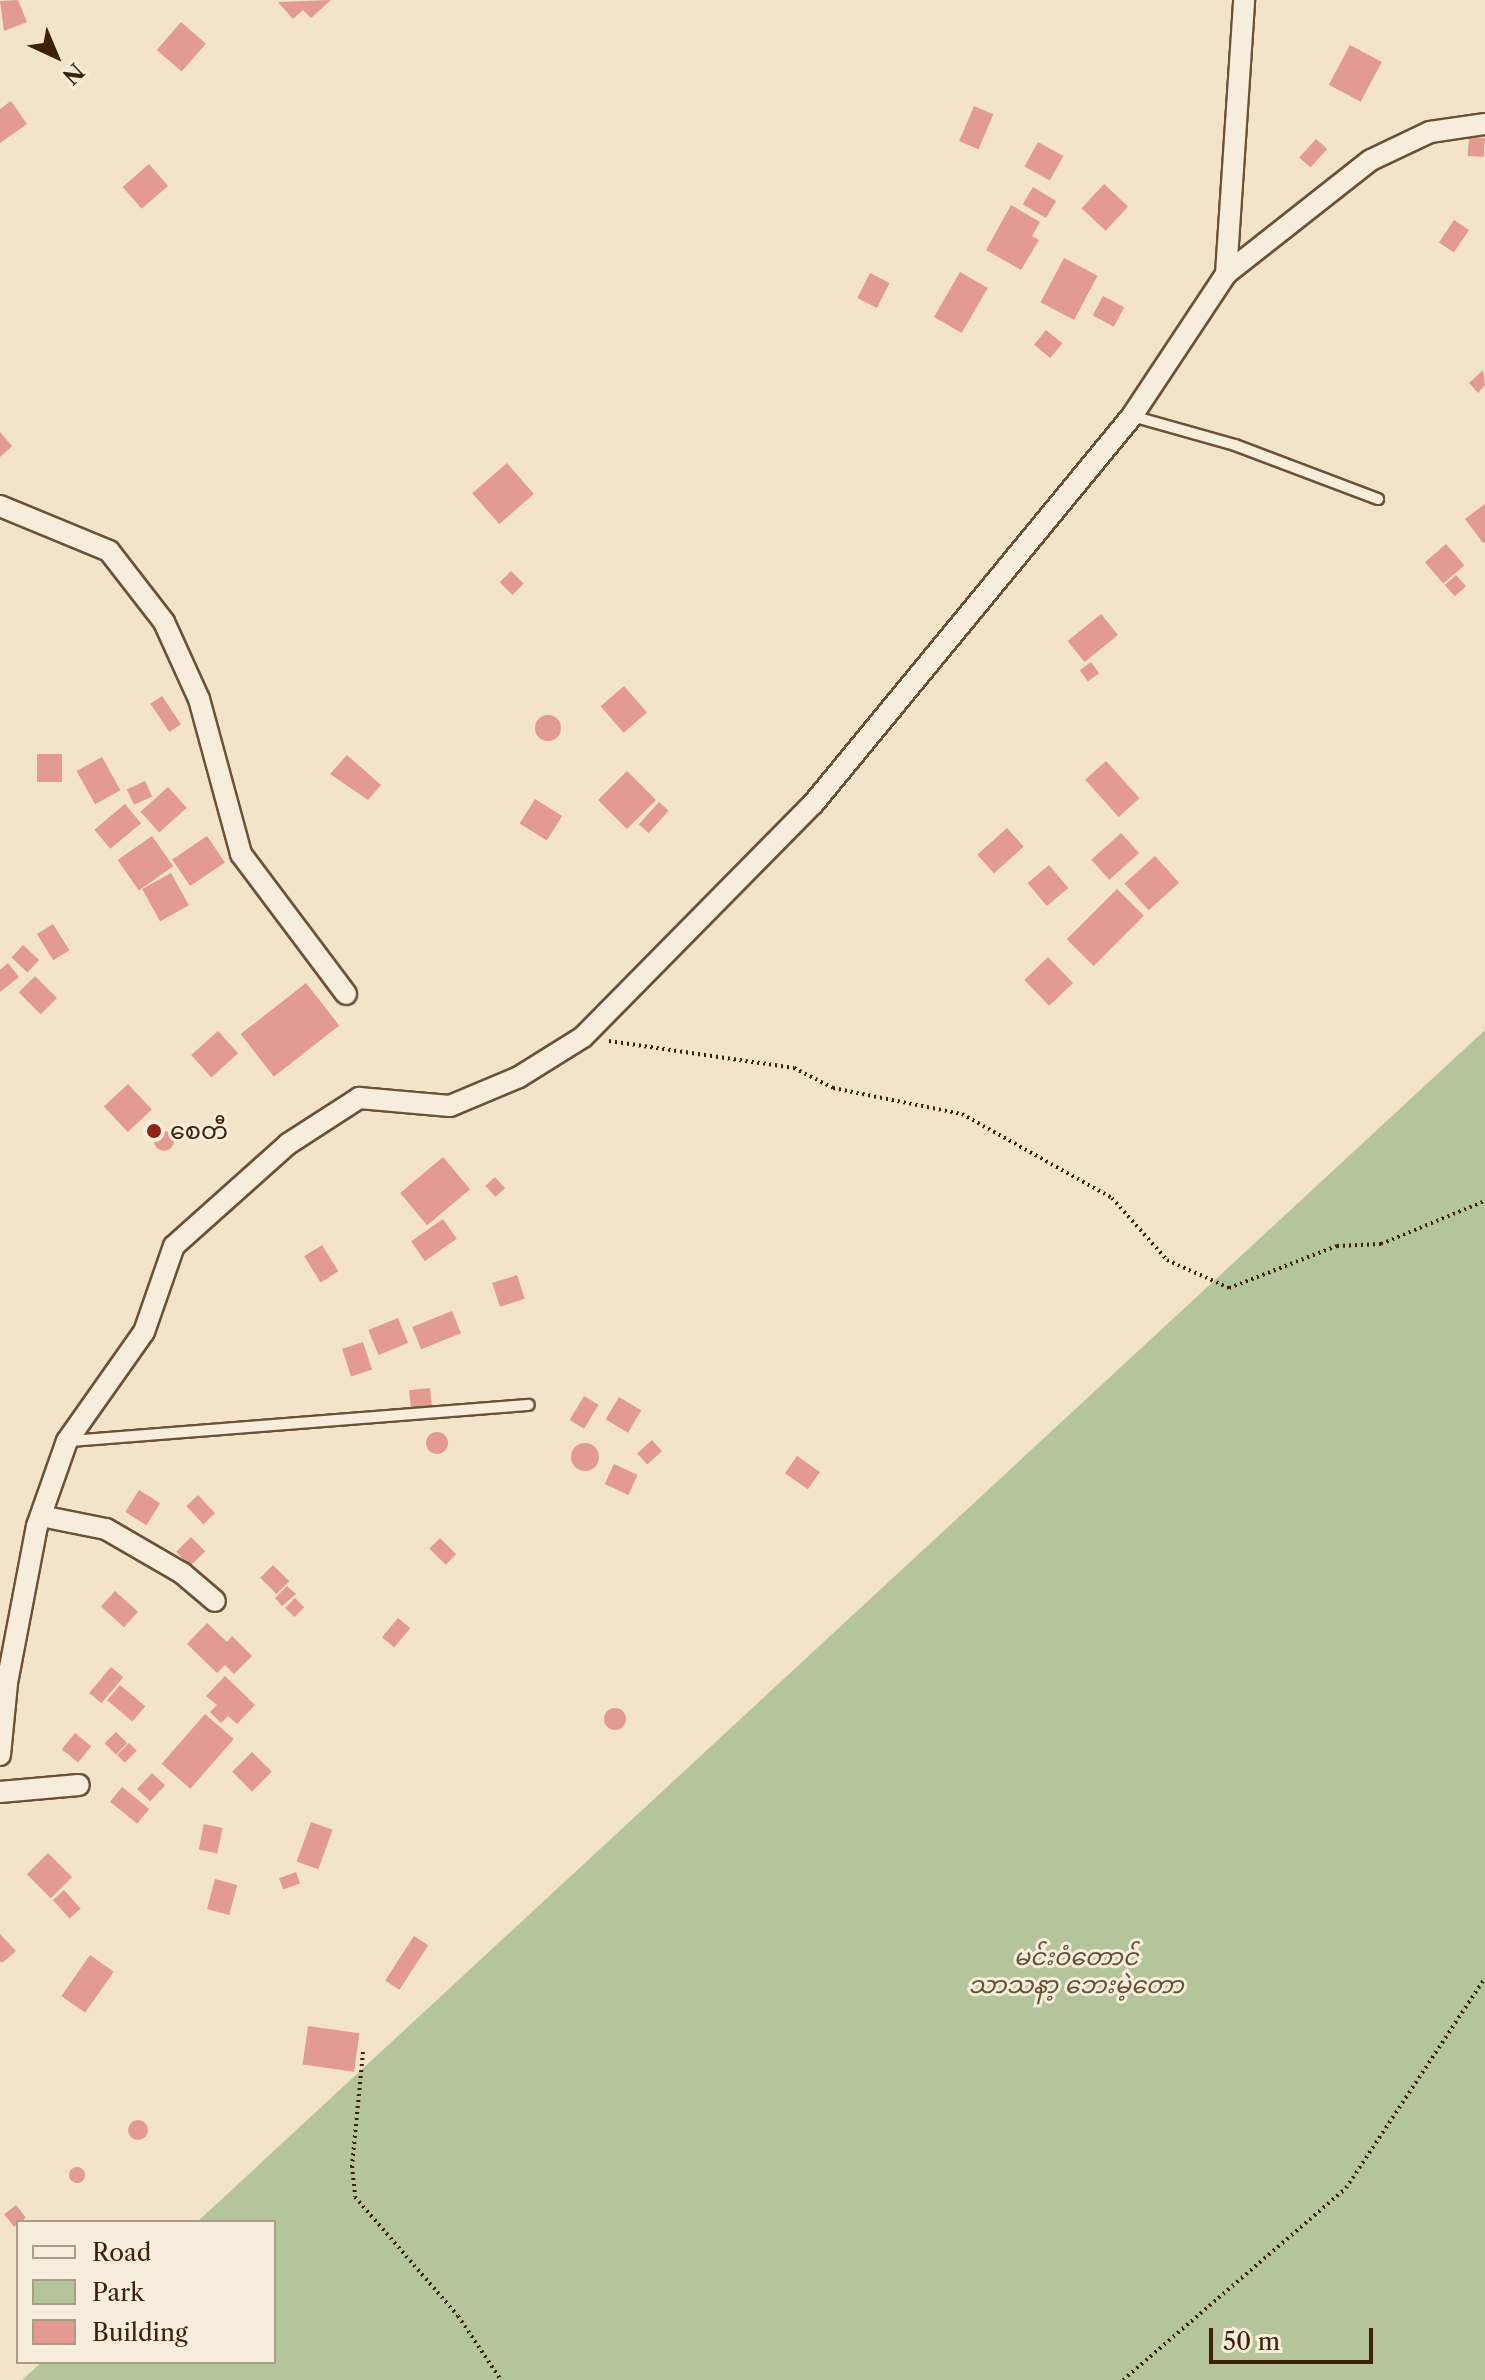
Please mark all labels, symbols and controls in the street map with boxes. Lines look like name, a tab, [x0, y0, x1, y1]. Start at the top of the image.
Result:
north arrow	[16, 16, 96, 96]
text: N	[57, 57, 89, 90]
place label: စေတီ	[170, 1117, 228, 1145]
marker: စေတီ	[145, 1122, 163, 1140]
park label: မင်းဝံတောင် သာသနာ့ ‌ဘေးမဲ့တော	[968, 1943, 1184, 1999]
legend	[16, 2220, 276, 2364]
text: Road	[92, 2238, 151, 2267]
text: Park	[92, 2278, 144, 2307]
scale bar	[1213, 2312, 1377, 2362]
text: Building	[92, 2318, 188, 2347]
text: 50 m	[1223, 2327, 1280, 2356]

